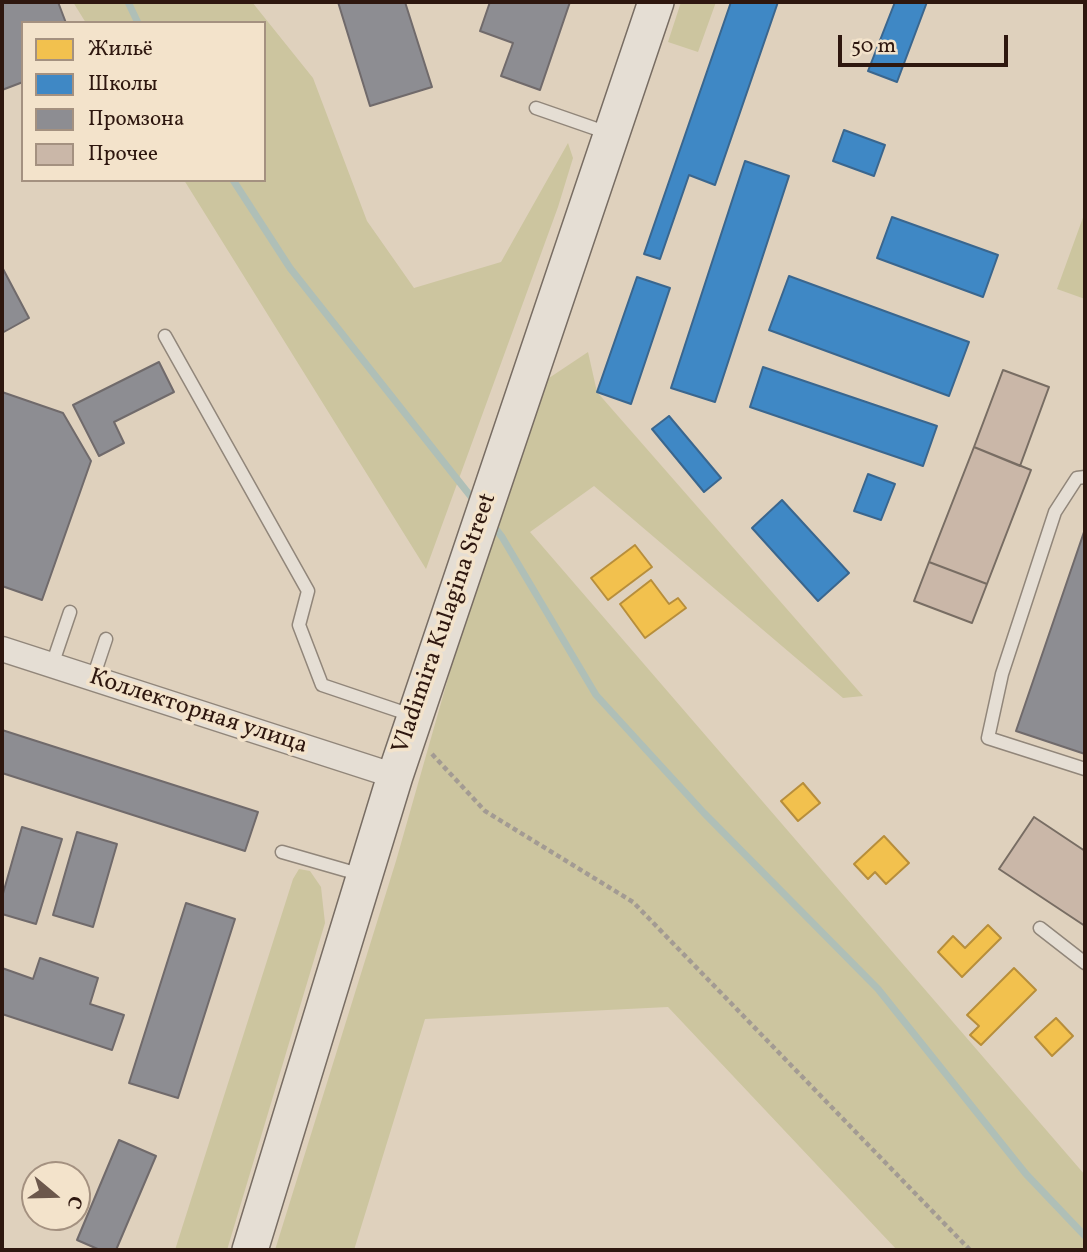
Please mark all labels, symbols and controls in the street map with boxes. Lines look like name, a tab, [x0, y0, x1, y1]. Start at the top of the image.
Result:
legend	[21, 21, 266, 182]
scale bar	[842, 21, 1012, 65]
text: 50 m	[851, 32, 896, 61]
text: Жильё	[88, 35, 153, 64]
text: Школы	[88, 70, 158, 99]
text: Промзона	[88, 105, 184, 134]
text: Прочее	[88, 140, 158, 169]
street label: Vladimira Kulagina Street	[388, 490, 504, 758]
street label: Коллекторная улица	[85, 664, 311, 762]
north arrow	[21, 1161, 91, 1231]
text: С	[60, 1192, 88, 1212]

